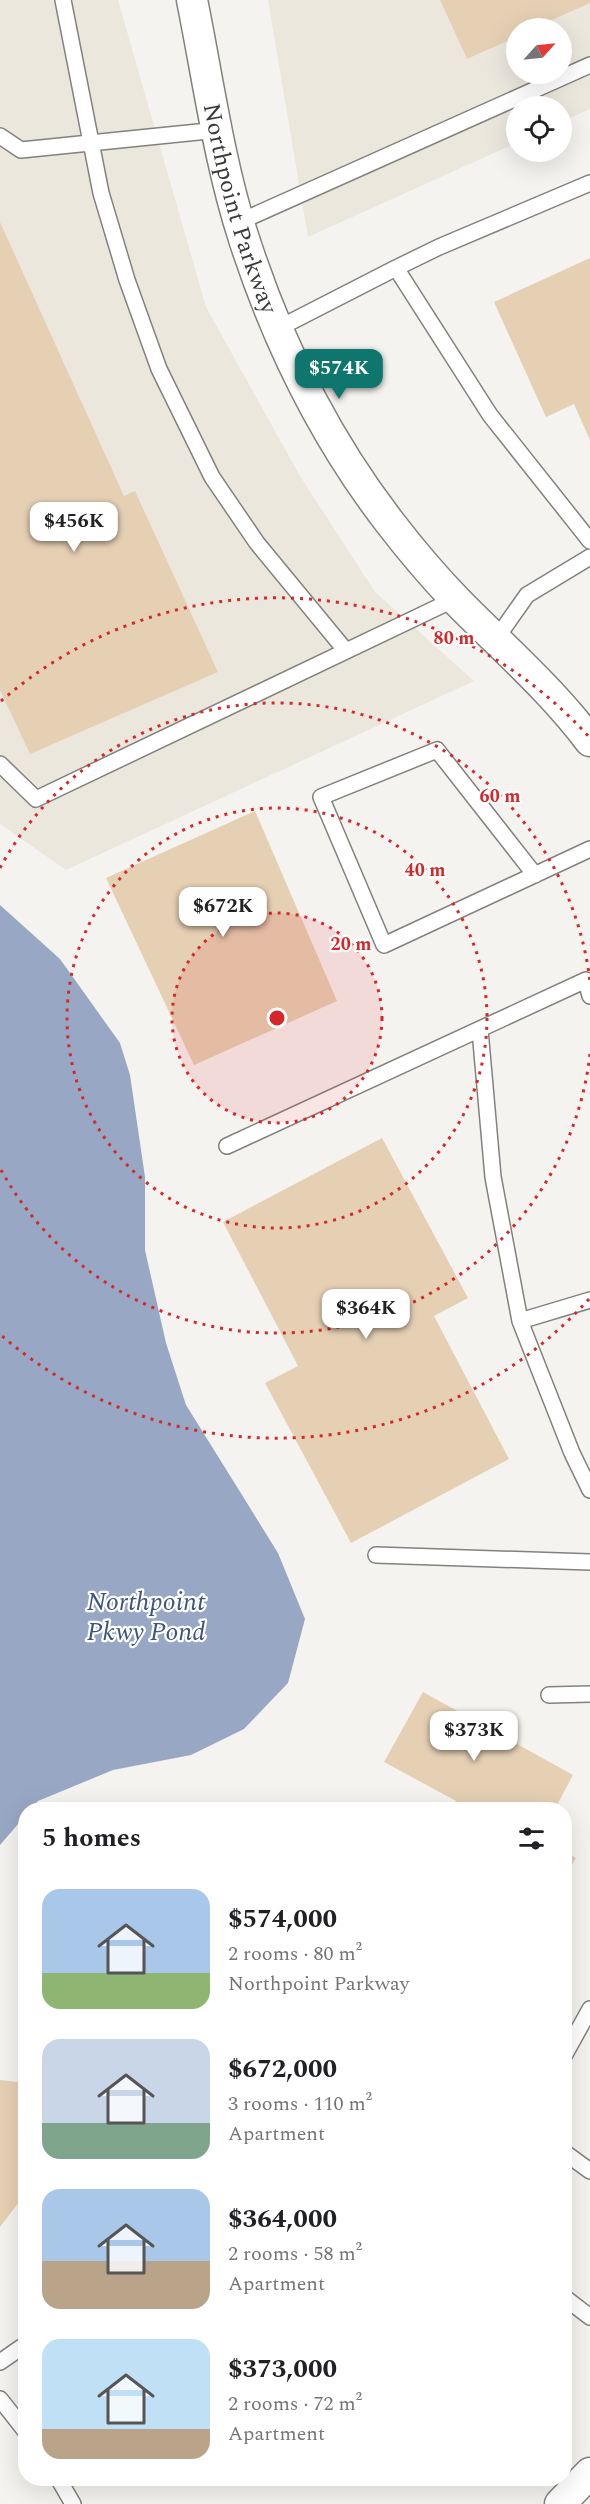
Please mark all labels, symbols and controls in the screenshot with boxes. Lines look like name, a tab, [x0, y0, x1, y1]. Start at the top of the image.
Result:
north arrow	[506, 18, 572, 84]
map controls	[506, 18, 572, 162]
button: locate	[506, 96, 572, 162]
street label: Northpoint Parkway	[193, 100, 287, 321]
pin: $574K	[297, 349, 381, 400]
text: $574K	[309, 353, 369, 383]
pin: $456K	[32, 502, 116, 553]
text: $456K	[44, 506, 104, 536]
text: 80 m	[434, 625, 474, 652]
text: 60 m	[480, 783, 520, 810]
text: 40 m	[405, 857, 445, 884]
pin: $672K	[181, 887, 265, 938]
text: $672K	[193, 891, 253, 921]
text: 20 m	[331, 931, 371, 958]
centre of rings	[267, 1008, 287, 1028]
pin: $364K	[324, 1289, 408, 1340]
text: $364K	[336, 1293, 396, 1323]
water label: Northpoint Pkwy Pond	[87, 1582, 206, 1652]
pin: $373K	[432, 1711, 516, 1762]
text: $373K	[444, 1715, 504, 1745]
text: 5 homes	[42, 1818, 141, 1858]
icon: filters	[515, 1822, 548, 1855]
text: $574,000	[228, 1899, 337, 1939]
icon: home	[90, 1913, 162, 1985]
text: 2 rooms · 80 m²	[228, 1939, 362, 1969]
text: Northpoint Parkway	[228, 1969, 409, 1999]
text: $672,000	[228, 2049, 337, 2089]
icon: home	[90, 2063, 162, 2135]
text: 3 rooms · 110 m²	[228, 2089, 372, 2119]
text: Apartment	[228, 2119, 325, 2149]
text: $364,000	[228, 2199, 337, 2239]
icon: home	[90, 2213, 162, 2285]
text: 2 rooms · 58 m²	[228, 2239, 362, 2269]
text: Apartment	[228, 2269, 325, 2299]
text: $373,000	[228, 2349, 337, 2389]
icon: home	[90, 2363, 162, 2435]
text: 2 rooms · 72 m²	[228, 2389, 362, 2419]
text: Apartment	[228, 2419, 325, 2449]

